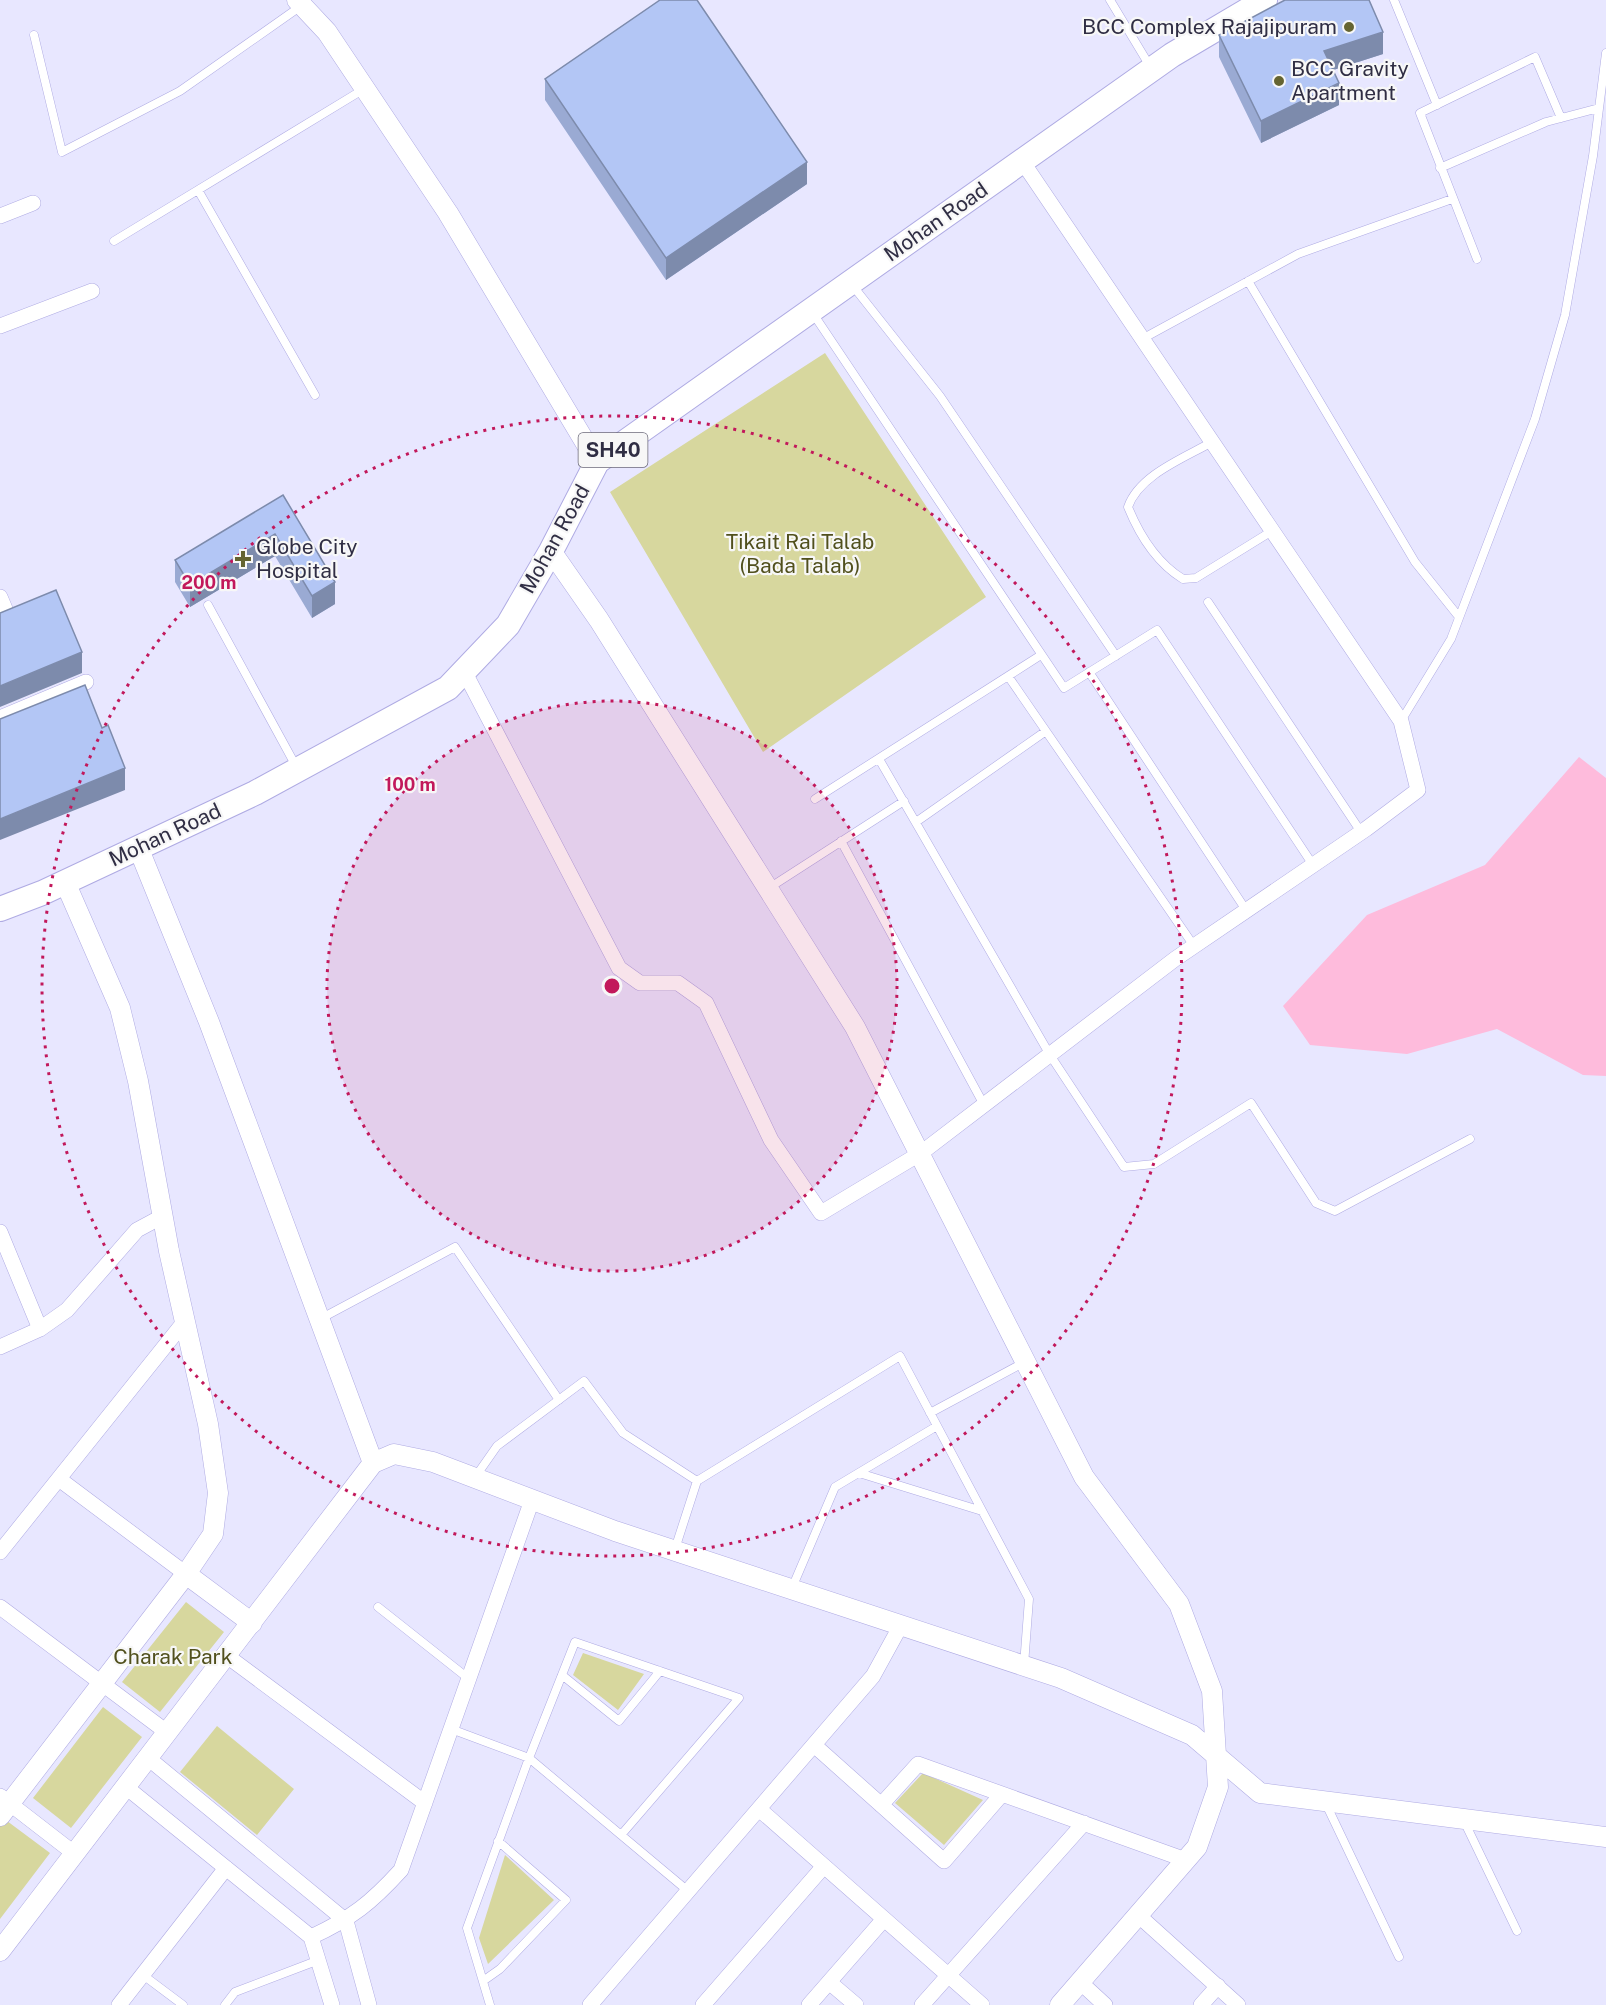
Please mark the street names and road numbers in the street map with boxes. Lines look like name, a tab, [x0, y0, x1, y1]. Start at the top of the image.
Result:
street label: Mohan Road	[879, 177, 992, 267]
road number: SH40	[578, 433, 648, 467]
street label: Mohan Road	[514, 480, 595, 598]
street label: Mohan Road	[105, 798, 225, 871]

